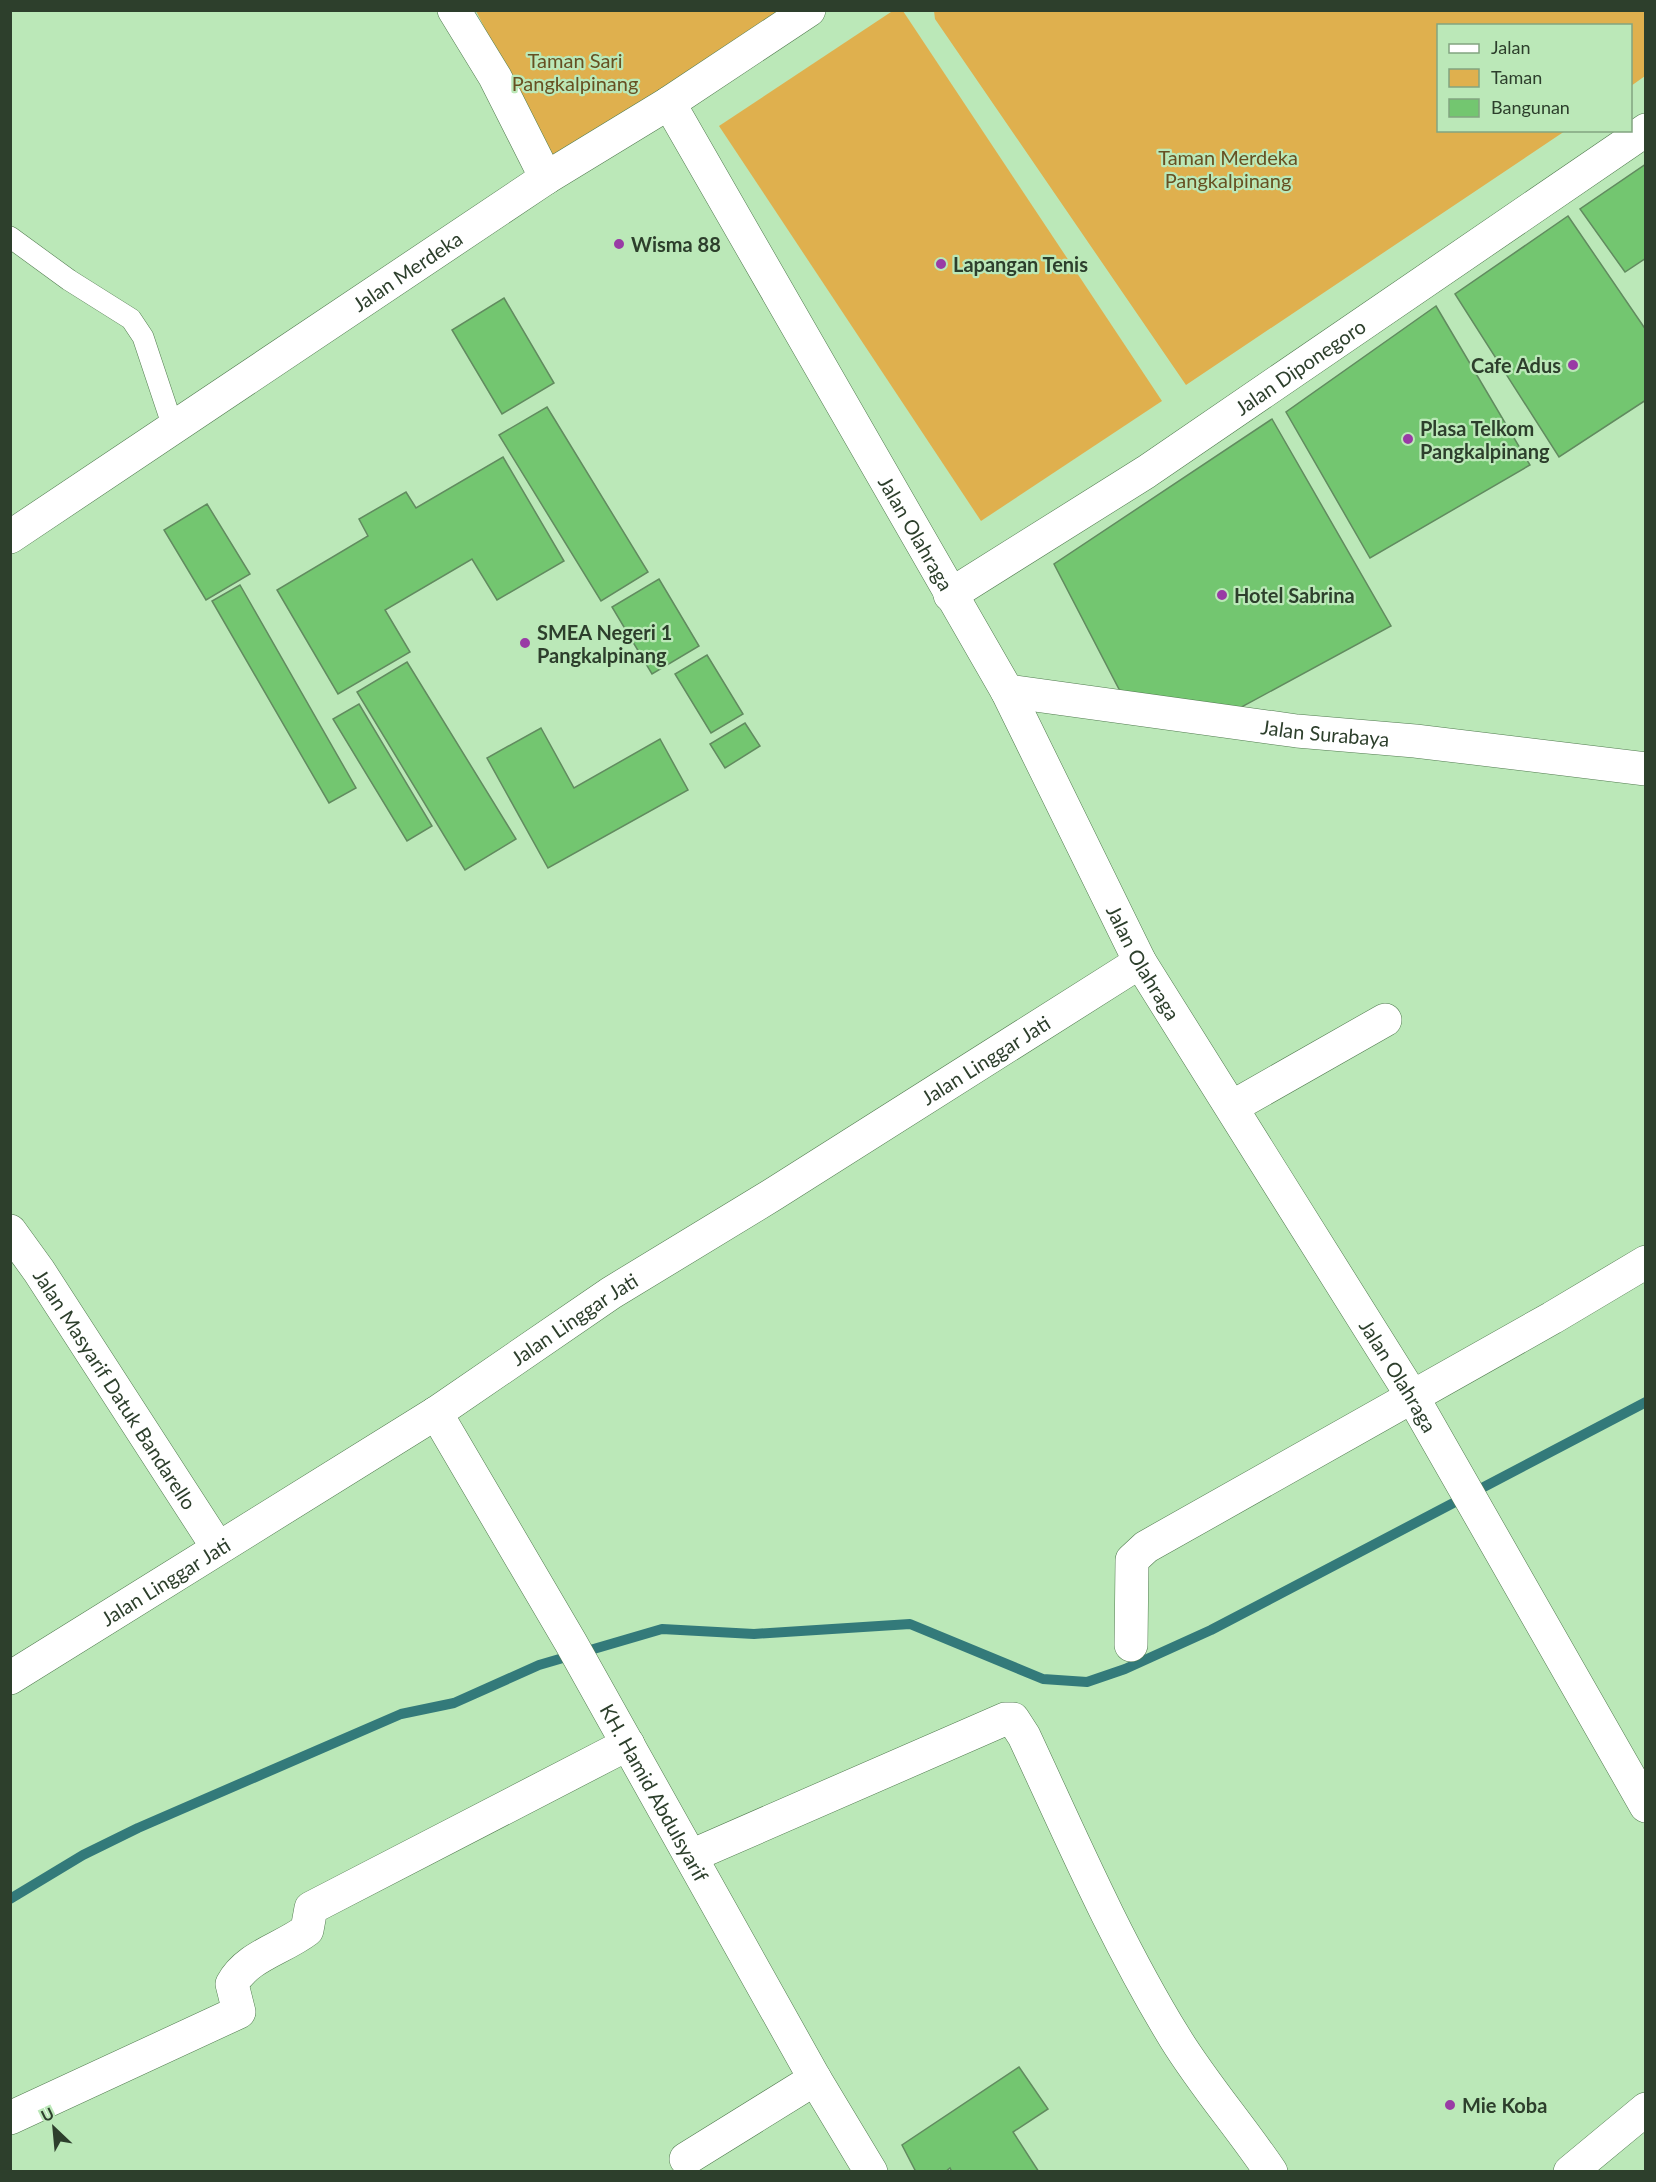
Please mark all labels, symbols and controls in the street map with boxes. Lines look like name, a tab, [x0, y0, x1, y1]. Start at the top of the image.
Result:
legend	[1437, 24, 1632, 132]
text: Jalan	[1491, 36, 1530, 58]
park label: Taman Sari Pangkalpinang	[512, 48, 638, 95]
text: Taman	[1491, 66, 1542, 88]
text: Bangunan	[1491, 96, 1570, 118]
park label: Taman Merdeka Pangkalpinang	[1158, 145, 1298, 192]
street label: Jalan Merdeka	[348, 226, 466, 316]
place label: Wisma 88	[631, 232, 721, 256]
marker: Wisma 88	[612, 237, 626, 251]
place label: Lapangan Tenis	[953, 252, 1088, 276]
marker: Lapangan Tenis	[934, 257, 948, 271]
street label: Jalan Diponegoro	[1230, 314, 1370, 420]
place label: Cafe Adus	[1471, 353, 1561, 377]
marker: Cafe Adus	[1566, 358, 1580, 372]
place label: Plasa Telkom Pangkalpinang	[1420, 416, 1550, 463]
marker: Plasa Telkom Pangkalpinang	[1401, 432, 1415, 446]
street label: Jalan Olahraga	[874, 471, 959, 595]
place label: Hotel Sabrina	[1234, 583, 1355, 607]
marker: Hotel Sabrina	[1215, 588, 1229, 602]
place label: SMEA Negeri 1 Pangkalpinang	[537, 620, 672, 667]
marker: SMEA Negeri 1 Pangkalpinang	[518, 636, 532, 650]
street label: Jalan Surabaya	[1260, 714, 1390, 751]
street label: Jalan Olahraga	[1102, 901, 1185, 1024]
street label: Jalan Linggar Jati	[917, 1010, 1054, 1109]
street label: Jalan Masyarif Datuk Bandarello	[29, 1264, 202, 1514]
street label: Jalan Linggar Jati	[506, 1268, 642, 1370]
street label: Jalan Olahraga	[1355, 1315, 1442, 1436]
street label: Jalan Linggar Jati	[96, 1532, 234, 1631]
street label: KH. Hamid Abdulsyarif	[595, 1699, 714, 1885]
place label: Mie Koba	[1462, 2093, 1547, 2117]
north arrow	[24, 2098, 84, 2158]
marker: Mie Koba	[1443, 2098, 1457, 2112]
text: U	[38, 2103, 57, 2125]

